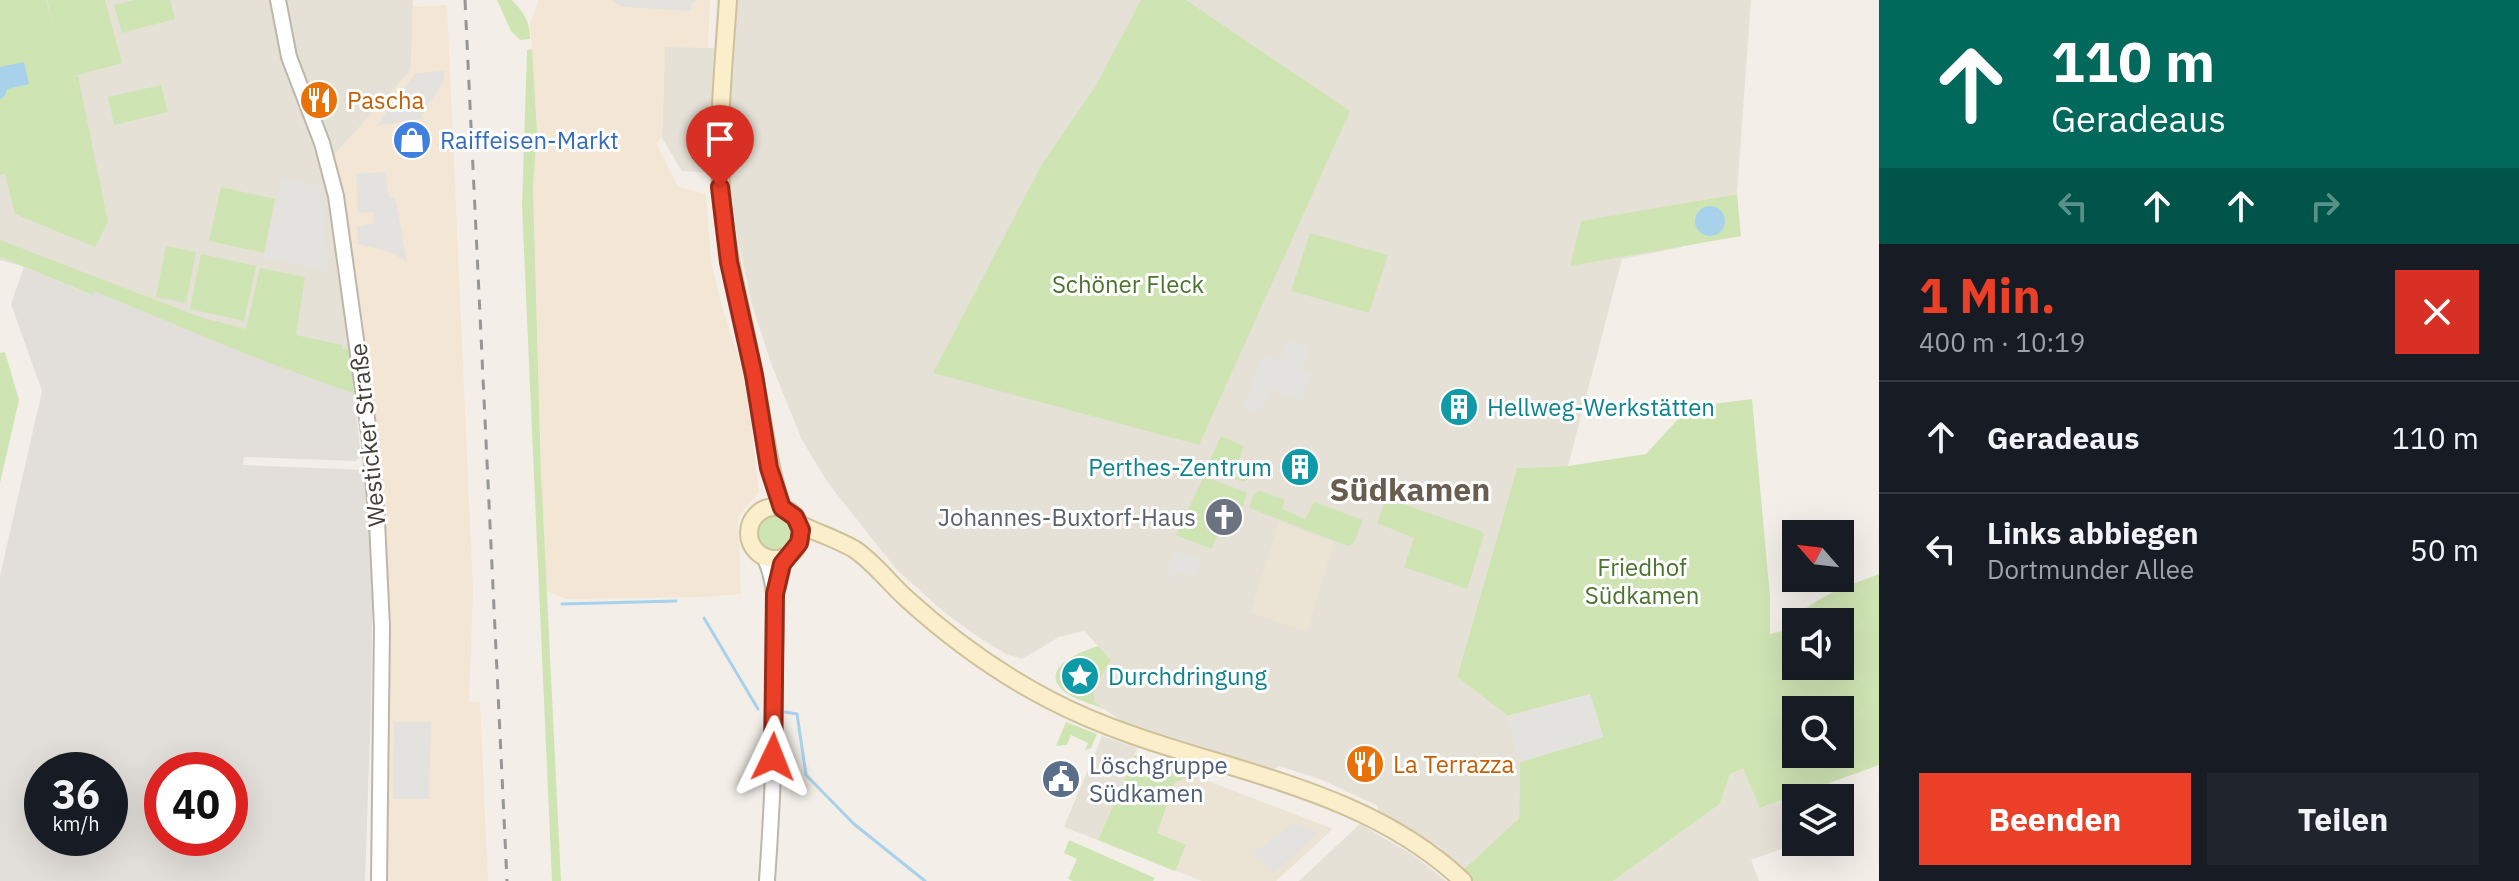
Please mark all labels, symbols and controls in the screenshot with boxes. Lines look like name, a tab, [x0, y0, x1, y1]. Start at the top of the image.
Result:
text: 110 m	[2051, 25, 2215, 97]
icon: ahead	[1919, 32, 2023, 136]
restaurant icon: Pascha	[298, 79, 340, 121]
place label: Pascha	[347, 84, 425, 116]
text: Geradeaus	[2051, 95, 2226, 142]
pin	[686, 105, 754, 187]
icon: arrive	[698, 117, 742, 161]
shop icon: Raiffeisen-Markt	[391, 119, 433, 161]
place label: Raiffeisen-Markt	[440, 124, 619, 156]
icon: left	[2051, 184, 2095, 228]
icon: ahead	[2135, 184, 2179, 228]
icon: ahead	[2219, 184, 2263, 228]
icon: right	[2303, 184, 2347, 228]
text: 1 Min.	[1919, 264, 2056, 326]
park label: Schöner Fleck	[1052, 268, 1204, 300]
button: close	[2395, 270, 2479, 354]
text: 400 m · 10:19	[1919, 325, 2085, 359]
street label: Westicker Straße	[341, 342, 393, 528]
building icon: Hellweg-Werkstätten	[1438, 386, 1480, 428]
place label: Hellweg-Werkstätten	[1487, 391, 1715, 423]
icon: ahead	[1919, 415, 1963, 459]
text: Geradeaus	[1987, 418, 2139, 457]
text: 110 m	[2392, 418, 2479, 457]
building icon: Perthes-Zentrum	[1279, 446, 1321, 488]
place label: Perthes-Zentrum	[1088, 451, 1272, 483]
district label: Südkamen	[1330, 468, 1490, 510]
church icon: Johannes-Buxtorf-Haus	[1203, 496, 1245, 538]
place label: Johannes-Buxtorf-Haus	[938, 501, 1196, 533]
text: Links abbiegen	[1987, 513, 2199, 552]
north arrow	[1782, 520, 1854, 592]
map controls	[1782, 520, 1854, 856]
icon: left	[1919, 527, 1963, 571]
text: 50 m	[2410, 530, 2479, 569]
park label: Friedhof Südkamen	[1585, 551, 1699, 611]
text: Dortmunder Allee	[1987, 552, 2194, 586]
button: sound	[1782, 608, 1854, 680]
place icon: Durchdringung	[1059, 655, 1101, 697]
place label: Durchdringung	[1108, 660, 1267, 692]
button: search	[1782, 696, 1854, 768]
position arrow	[731, 715, 815, 799]
restaurant icon: La Terrazza	[1344, 743, 1386, 785]
place label: La Terrazza	[1393, 748, 1514, 780]
place label: Löschgruppe Südkamen	[1089, 749, 1228, 809]
speed limit sign: 40	[144, 752, 248, 856]
public building icon: Löschgruppe Südkamen	[1040, 758, 1082, 800]
text: 36	[52, 768, 100, 820]
button: Beenden	[1919, 773, 2191, 865]
button: Teilen	[2207, 773, 2479, 865]
button: layers	[1782, 784, 1854, 856]
text: km/h	[52, 810, 100, 837]

